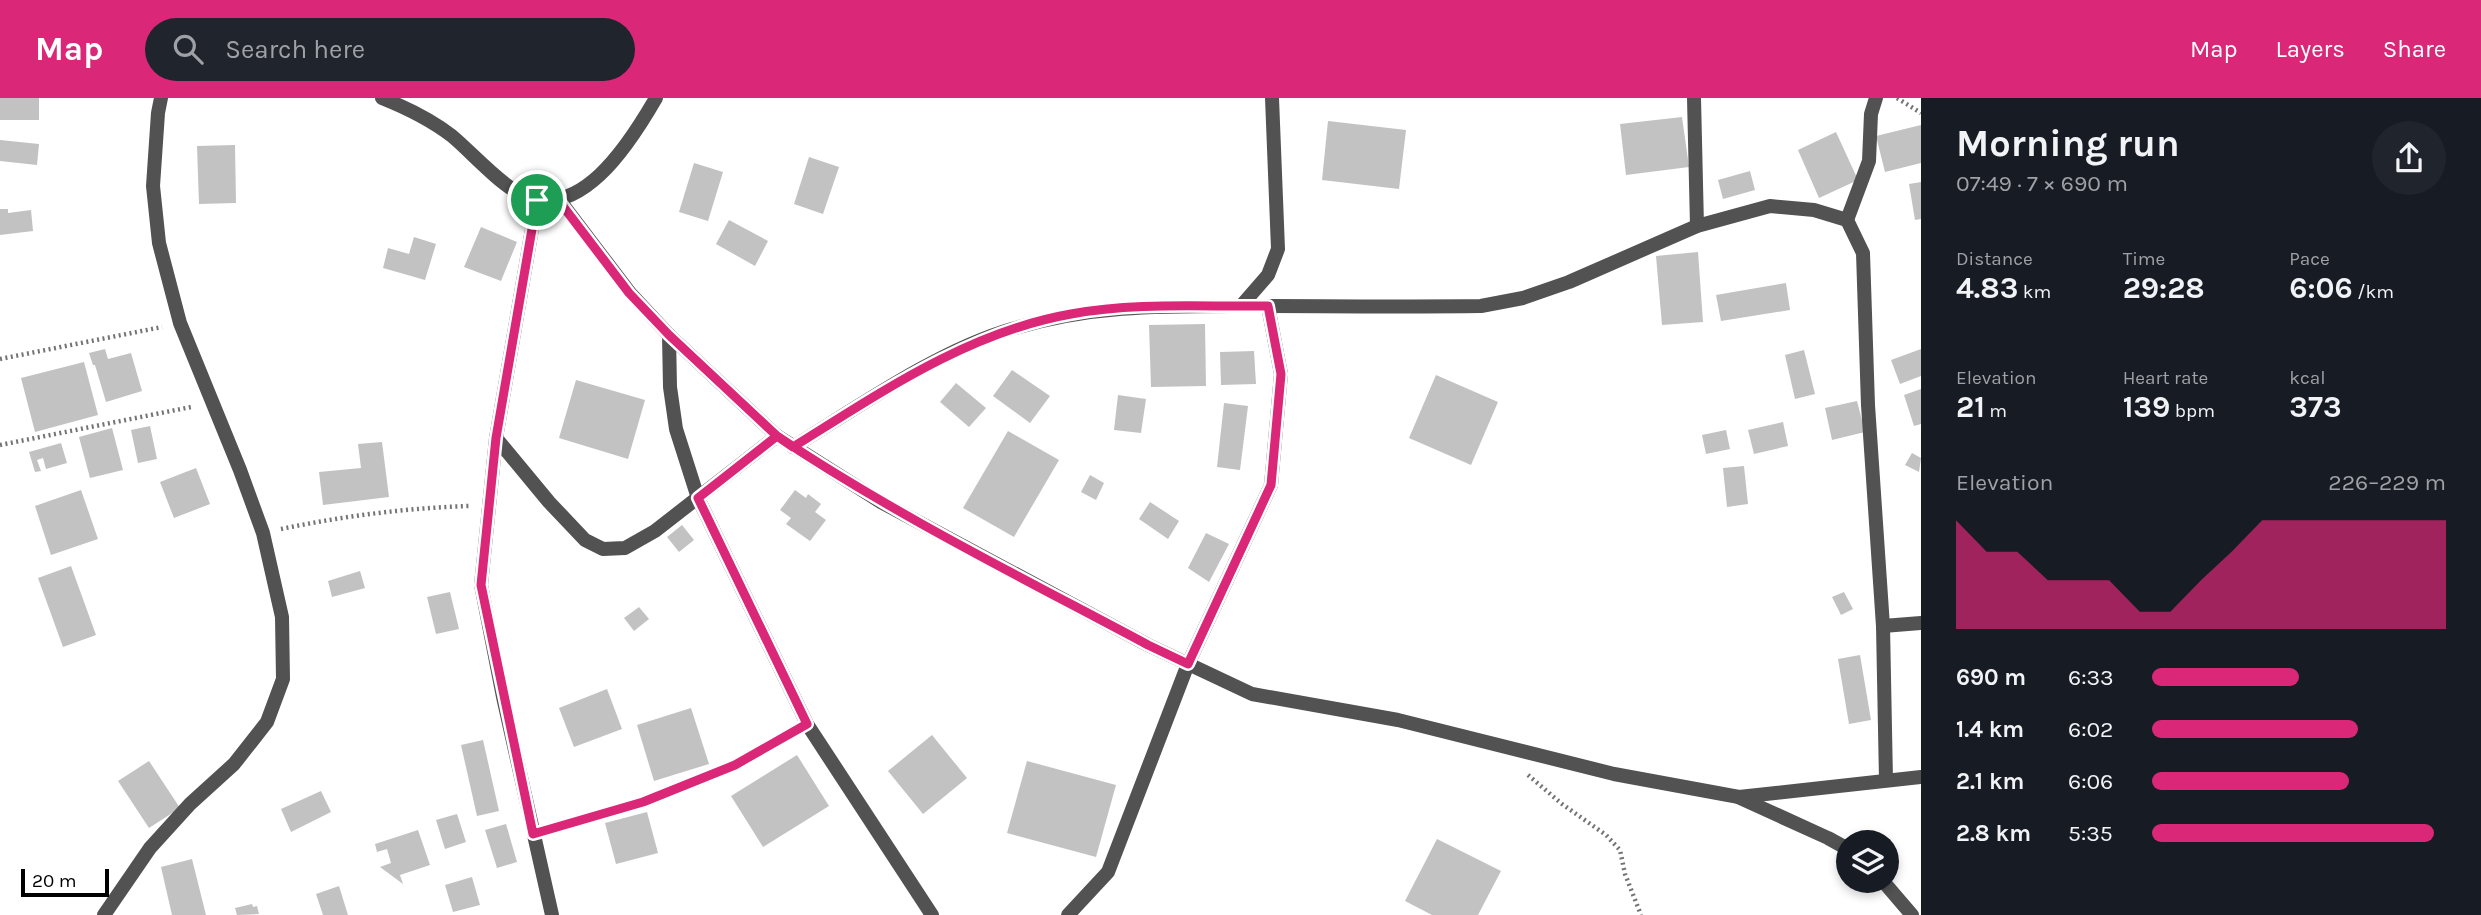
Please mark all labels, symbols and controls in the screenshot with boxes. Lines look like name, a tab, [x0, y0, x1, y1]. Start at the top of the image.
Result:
search box	[145, 18, 635, 81]
text: Map	[35, 30, 103, 68]
icon: search	[169, 30, 207, 68]
text: Search here	[225, 34, 365, 65]
text: Map	[2190, 35, 2238, 63]
text: Layers	[2276, 35, 2345, 63]
text: Share	[2383, 35, 2446, 63]
text: Morning run	[1956, 121, 2180, 166]
button: share	[2372, 121, 2446, 195]
pin	[507, 170, 567, 230]
text: 07:49 · 7 × 690 m	[1956, 170, 2128, 197]
icon: arrive	[518, 181, 556, 219]
text: Distance	[1956, 248, 2033, 270]
text: Time	[2123, 248, 2165, 270]
text: Pace	[2289, 248, 2330, 270]
text: 4.83	[1956, 270, 2018, 306]
text: 29:28	[2123, 270, 2205, 306]
text: 6:06	[2289, 270, 2353, 306]
text: km	[2018, 281, 2051, 303]
text: /km	[2353, 281, 2394, 303]
text: Elevation	[1956, 367, 2036, 389]
text: Heart rate	[2123, 367, 2208, 389]
text: kcal	[2289, 367, 2326, 389]
text: 21	[1956, 389, 1985, 425]
text: 139	[2123, 389, 2170, 425]
text: 373	[2289, 389, 2342, 425]
text: m	[1985, 400, 2007, 422]
text: bpm	[2170, 400, 2215, 422]
text: Elevation	[1956, 469, 2053, 496]
text: 226–229 m	[2328, 469, 2446, 496]
text: 690 m	[1956, 664, 2026, 691]
text: 6:33	[2068, 664, 2114, 691]
text: 1.4 km	[1956, 716, 2024, 743]
text: 6:02	[2068, 716, 2113, 743]
text: 2.1 km	[1956, 768, 2024, 795]
text: 6:06	[2068, 768, 2113, 795]
text: 2.8 km	[1956, 820, 2031, 847]
text: 5:35	[2068, 820, 2113, 847]
map controls	[1836, 830, 1899, 893]
button: layers	[1836, 830, 1899, 893]
scale bar	[21, 866, 108, 898]
text: 20 m	[32, 870, 77, 892]

